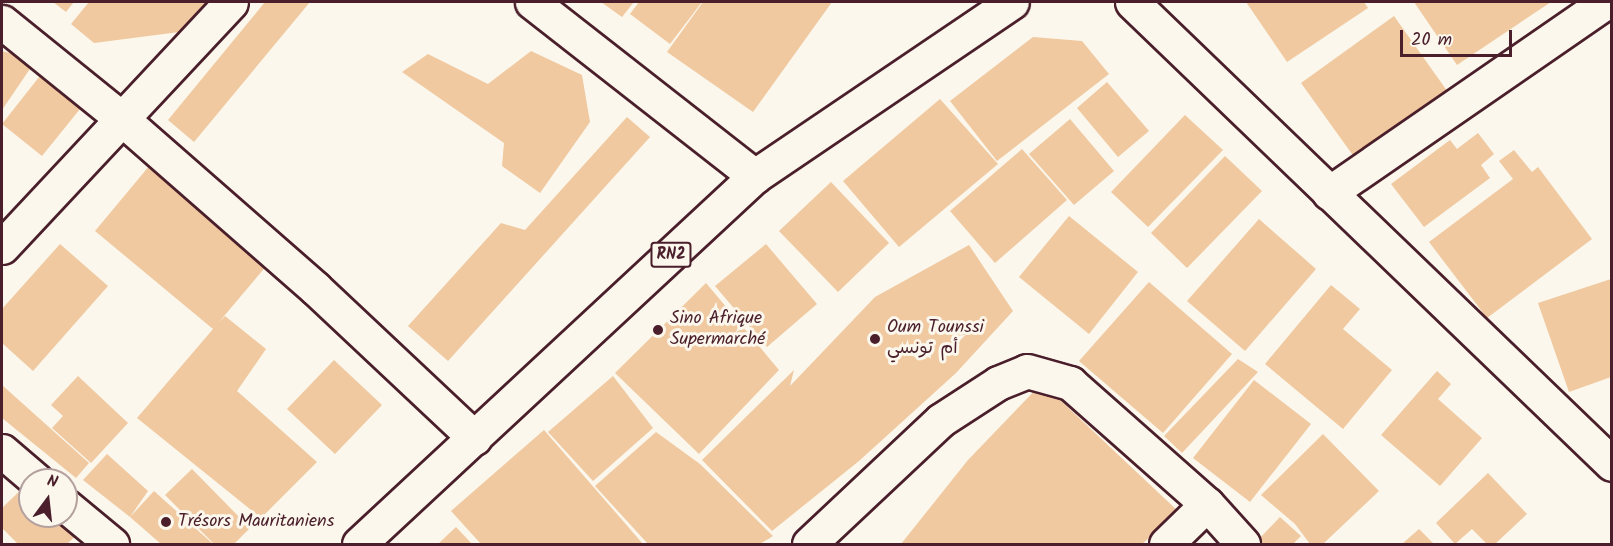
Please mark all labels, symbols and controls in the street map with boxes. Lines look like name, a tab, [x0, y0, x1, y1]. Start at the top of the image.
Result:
scale bar	[1403, 18, 1516, 56]
text: 20 m	[1411, 26, 1452, 55]
road number: RN2	[650, 242, 692, 268]
place label: Sino Afrique Supermarché	[670, 309, 765, 352]
place label: Oum Tounssi أم تونسي	[887, 318, 984, 360]
marker: Sino Afrique Supermarché	[651, 323, 665, 337]
marker: Oum Tounssi أم تونسي	[868, 332, 882, 346]
north arrow	[18, 468, 78, 528]
text: N	[44, 469, 60, 495]
place label: Trésors Mauritaniens	[178, 511, 334, 533]
marker: Trésors Mauritaniens	[159, 515, 173, 529]

